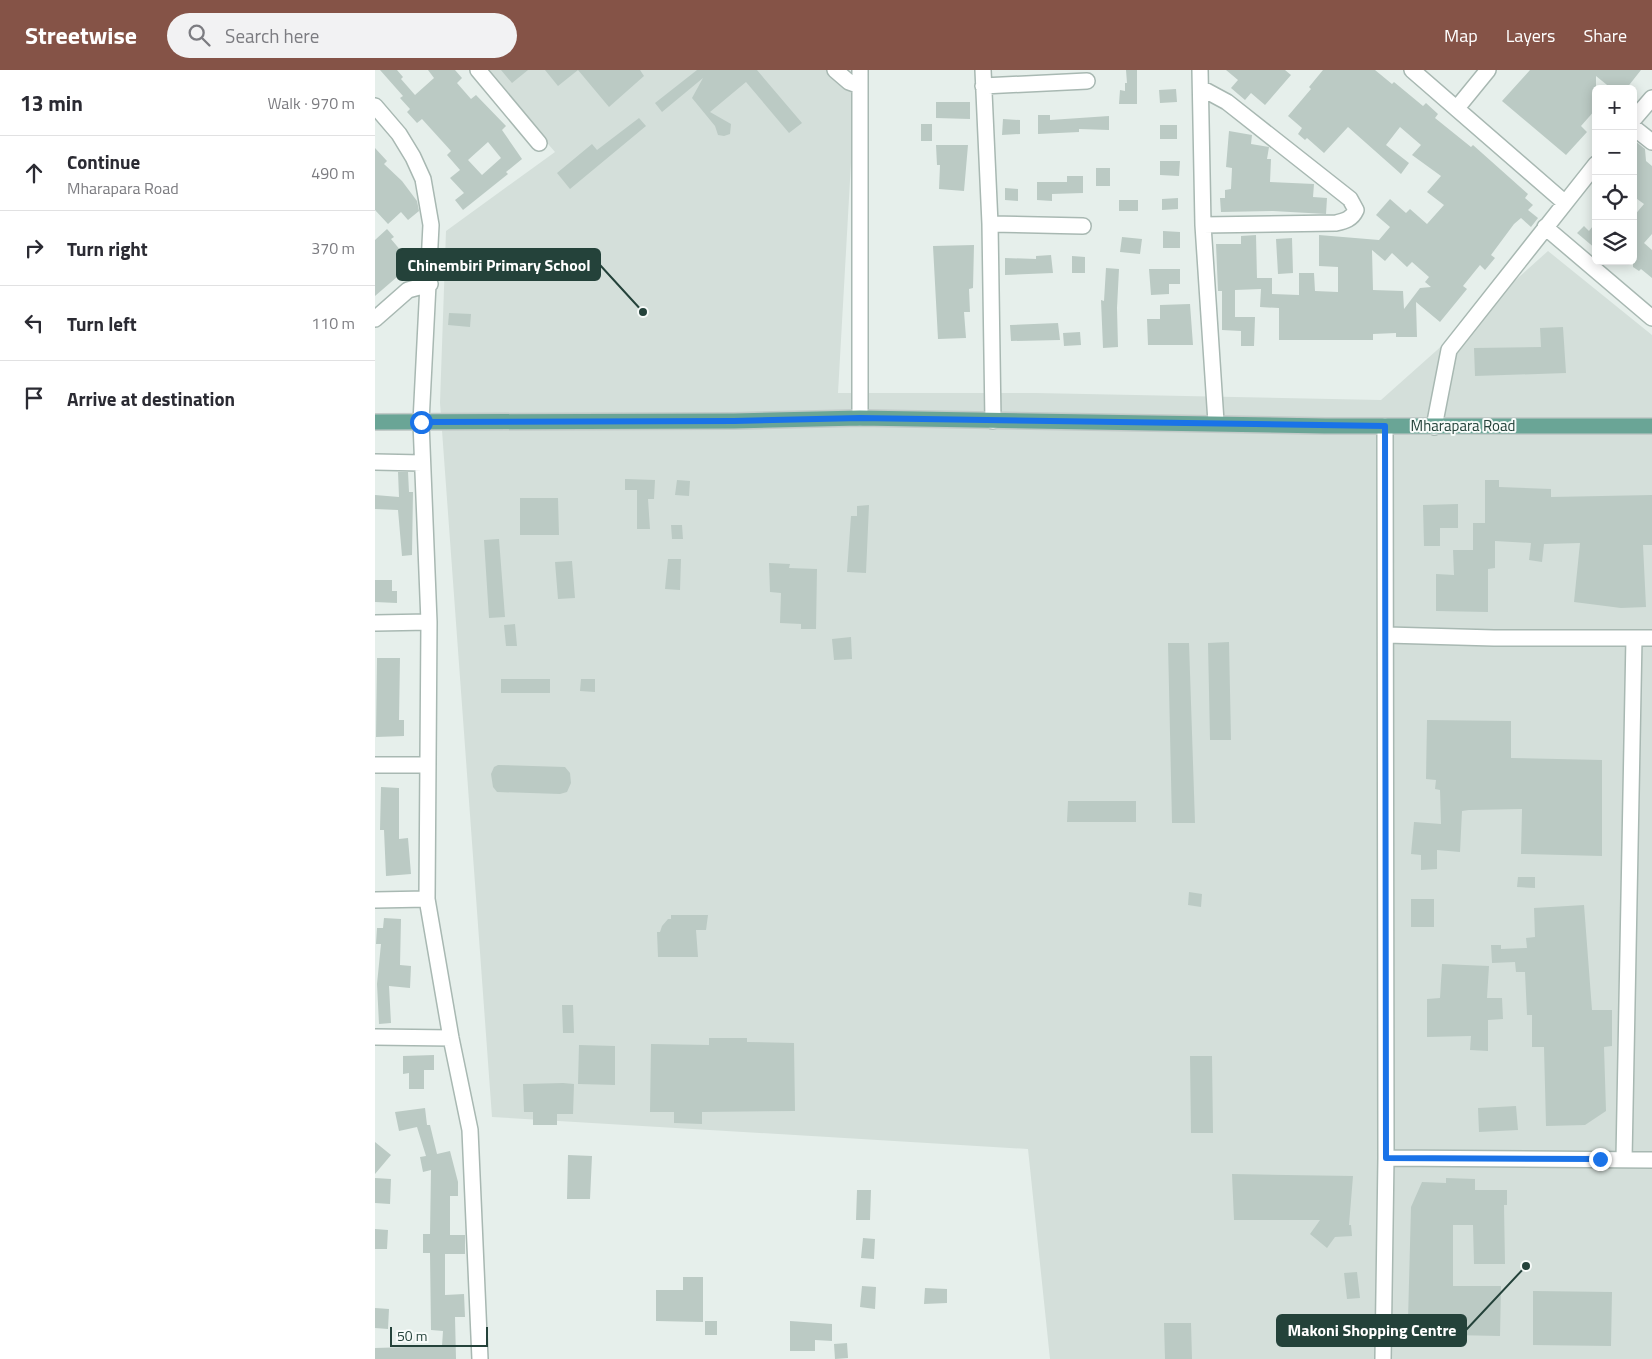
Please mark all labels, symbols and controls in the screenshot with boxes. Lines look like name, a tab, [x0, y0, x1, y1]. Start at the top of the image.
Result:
search box	[167, 13, 517, 58]
text: Streetwise	[25, 17, 137, 53]
icon: search	[185, 21, 213, 49]
text: Search here	[225, 21, 319, 50]
text: Map	[1444, 22, 1478, 49]
text: Layers	[1506, 22, 1555, 49]
text: Share	[1583, 22, 1627, 49]
map controls	[1592, 85, 1637, 265]
button: +	[1592, 85, 1637, 130]
text: 13 min	[20, 87, 83, 119]
text: Walk · 970 m	[267, 91, 355, 115]
button: −	[1592, 130, 1637, 175]
text: Continue	[67, 147, 140, 176]
icon: ahead	[20, 159, 48, 187]
text: 490 m	[311, 161, 355, 185]
button: locate	[1592, 175, 1637, 220]
text: Mharapara Road	[67, 176, 179, 200]
button: layers	[1592, 220, 1637, 265]
icon: right	[20, 234, 48, 262]
text: Turn right	[67, 234, 148, 263]
text: 370 m	[311, 236, 355, 260]
callout: Chinembiri Primary School	[397, 249, 600, 280]
text: Chinembiri Primary School	[407, 253, 591, 277]
icon: left	[20, 309, 48, 337]
text: Turn left	[67, 309, 137, 338]
text: 110 m	[311, 311, 355, 335]
icon: arrive	[20, 384, 48, 412]
text: Arrive at destination	[67, 384, 235, 413]
route start	[410, 411, 433, 434]
street label: Mharapara Road	[1411, 414, 1515, 437]
route end	[1589, 1148, 1612, 1171]
callout: Makoni Shopping Centre	[1277, 1315, 1466, 1346]
text: Makoni Shopping Centre	[1287, 1318, 1457, 1342]
scale bar	[390, 1324, 487, 1347]
text: 50 m	[397, 1325, 427, 1346]

